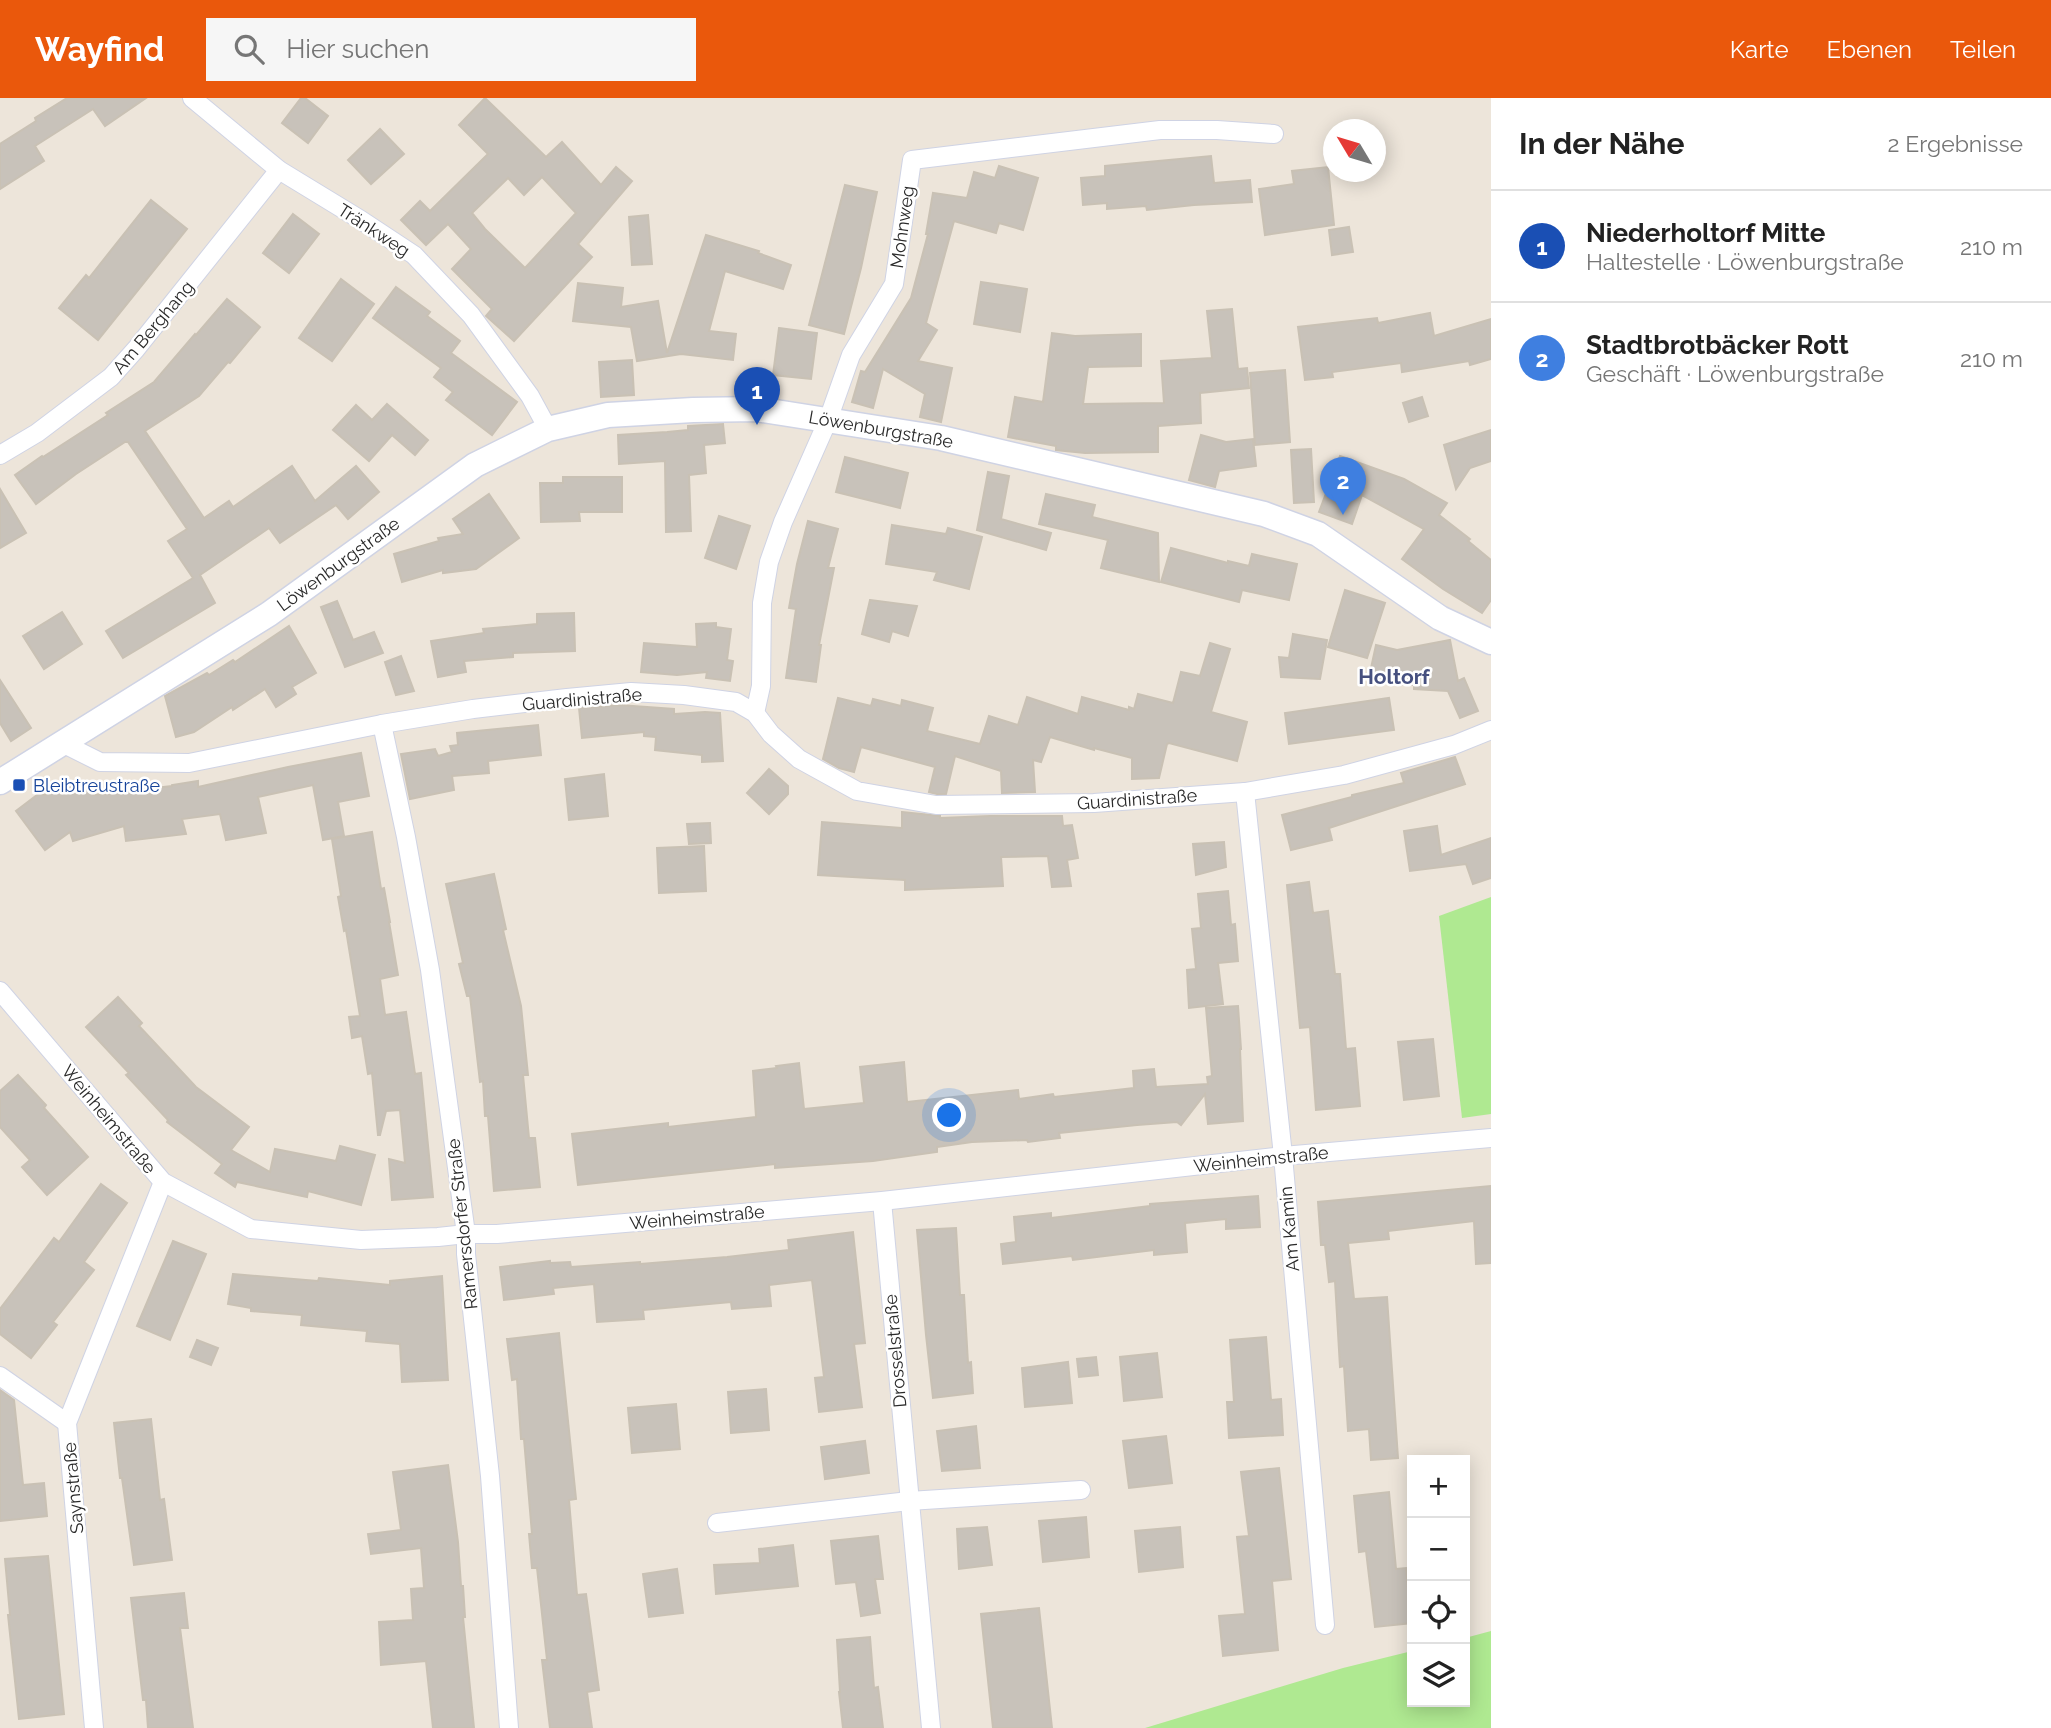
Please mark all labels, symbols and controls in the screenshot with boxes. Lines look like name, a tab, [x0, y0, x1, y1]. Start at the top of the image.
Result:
search box	[206, 18, 696, 81]
text: Wayfind	[35, 30, 164, 69]
icon: search	[230, 30, 268, 68]
text: Hier suchen	[286, 34, 429, 64]
text: Karte	[1730, 35, 1789, 64]
text: Ebenen	[1827, 35, 1912, 64]
text: Teilen	[1950, 35, 2016, 64]
north arrow	[1323, 119, 1386, 182]
text: In der Nähe	[1519, 126, 1684, 161]
text: 2 Ergebnisse	[1887, 130, 2023, 157]
street label: Mohnweg	[886, 184, 918, 270]
street label: Tränkweg	[334, 199, 414, 261]
text: Niederholtorf Mitte	[1586, 218, 1825, 248]
text: 1	[1536, 233, 1548, 260]
text: 210 m	[1960, 233, 2023, 260]
text: Haltestelle · Löwenburgstraße	[1586, 248, 1904, 275]
street label: Am Berghang	[108, 276, 198, 378]
text: Stadtbrotbäcker Rott	[1586, 330, 1849, 360]
text: 2	[1536, 345, 1548, 372]
text: 210 m	[1960, 345, 2023, 372]
text: Geschäft · Löwenburgstraße	[1586, 360, 1884, 387]
pin: 1	[734, 367, 780, 425]
street label: Löwenburgstraße	[807, 406, 955, 452]
pin: 2	[1320, 457, 1366, 515]
street label: Löwenburgstraße	[273, 512, 404, 615]
district label: Holtorf	[1358, 664, 1431, 689]
street label: Guardinistraße	[521, 683, 643, 715]
place label: Bleibtreustraße	[33, 775, 160, 796]
marker: Bleibtreustraße	[11, 777, 27, 793]
street label: Guardinistraße	[1076, 784, 1198, 814]
street label: Weinheimstraße	[57, 1060, 161, 1178]
your location	[932, 1098, 966, 1132]
street label: Ramersdorfer Straße	[443, 1137, 481, 1311]
street label: Weinheimstraße	[1193, 1141, 1330, 1177]
street label: Am Kamin	[1275, 1185, 1303, 1273]
street label: Weinheimstraße	[629, 1201, 766, 1233]
street label: Drosselstraße	[880, 1293, 910, 1409]
street label: Saynstraße	[58, 1441, 87, 1535]
map controls	[1407, 1455, 1470, 1707]
button: +	[1407, 1455, 1470, 1518]
button: −	[1407, 1518, 1470, 1581]
button: locate	[1407, 1581, 1470, 1644]
button: layers	[1407, 1644, 1470, 1707]

